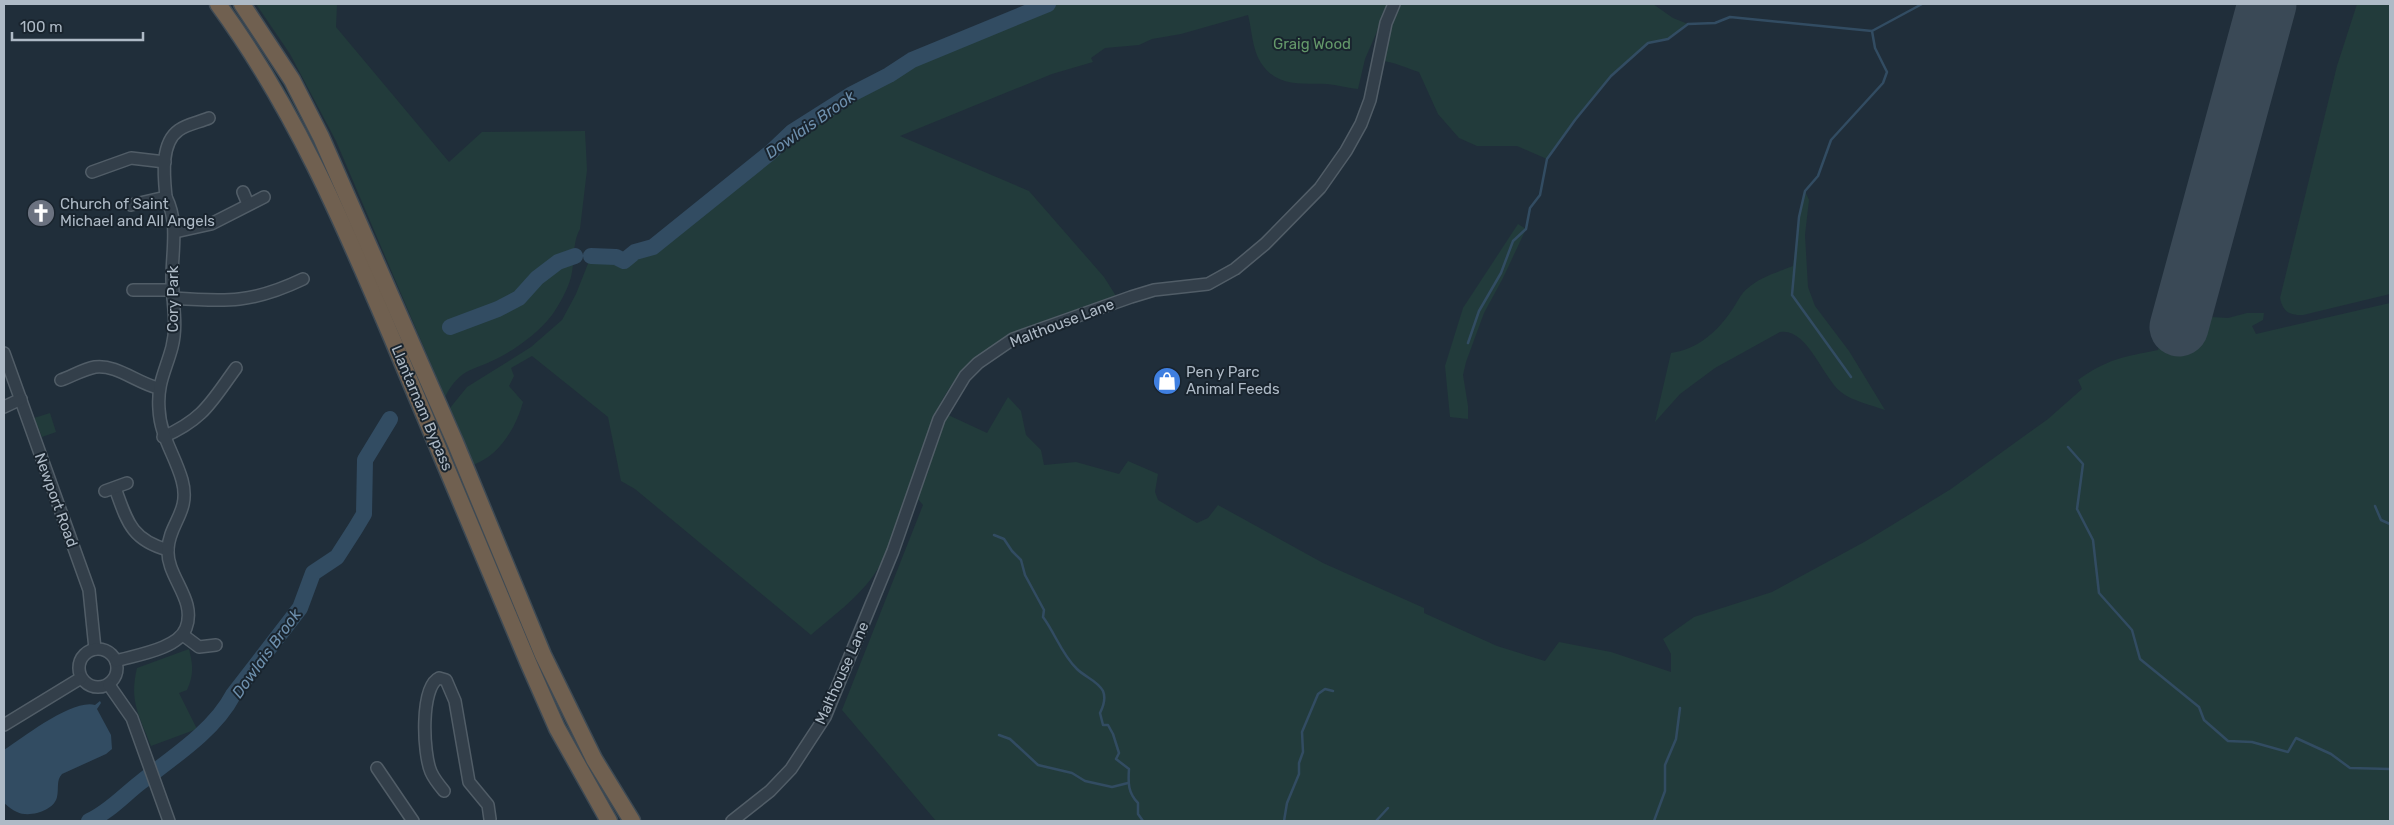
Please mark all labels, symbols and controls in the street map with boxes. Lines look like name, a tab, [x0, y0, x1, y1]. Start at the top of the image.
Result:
scale bar	[12, 10, 144, 42]
text: 100 m	[20, 18, 62, 36]
park label: Graig Wood	[1273, 35, 1351, 53]
water label: Dowlais Brook	[762, 86, 860, 162]
place label: Church of Saint Michael and All Angels	[60, 195, 215, 230]
church icon: Church of Saint Michael and All Angels	[26, 198, 56, 228]
street label: Cory Park	[164, 265, 182, 333]
street label: Malthouse Lane	[1007, 295, 1117, 351]
street label: Llantarnam Bypass	[387, 343, 457, 474]
place label: Pen y Parc Animal Feeds	[1186, 363, 1280, 398]
shop icon: Pen y Parc Animal Feeds	[1152, 366, 1182, 396]
street label: Newport Road	[31, 450, 81, 550]
water label: Dowlais Brook	[228, 604, 306, 702]
street label: Malthouse Lane	[811, 619, 873, 727]

